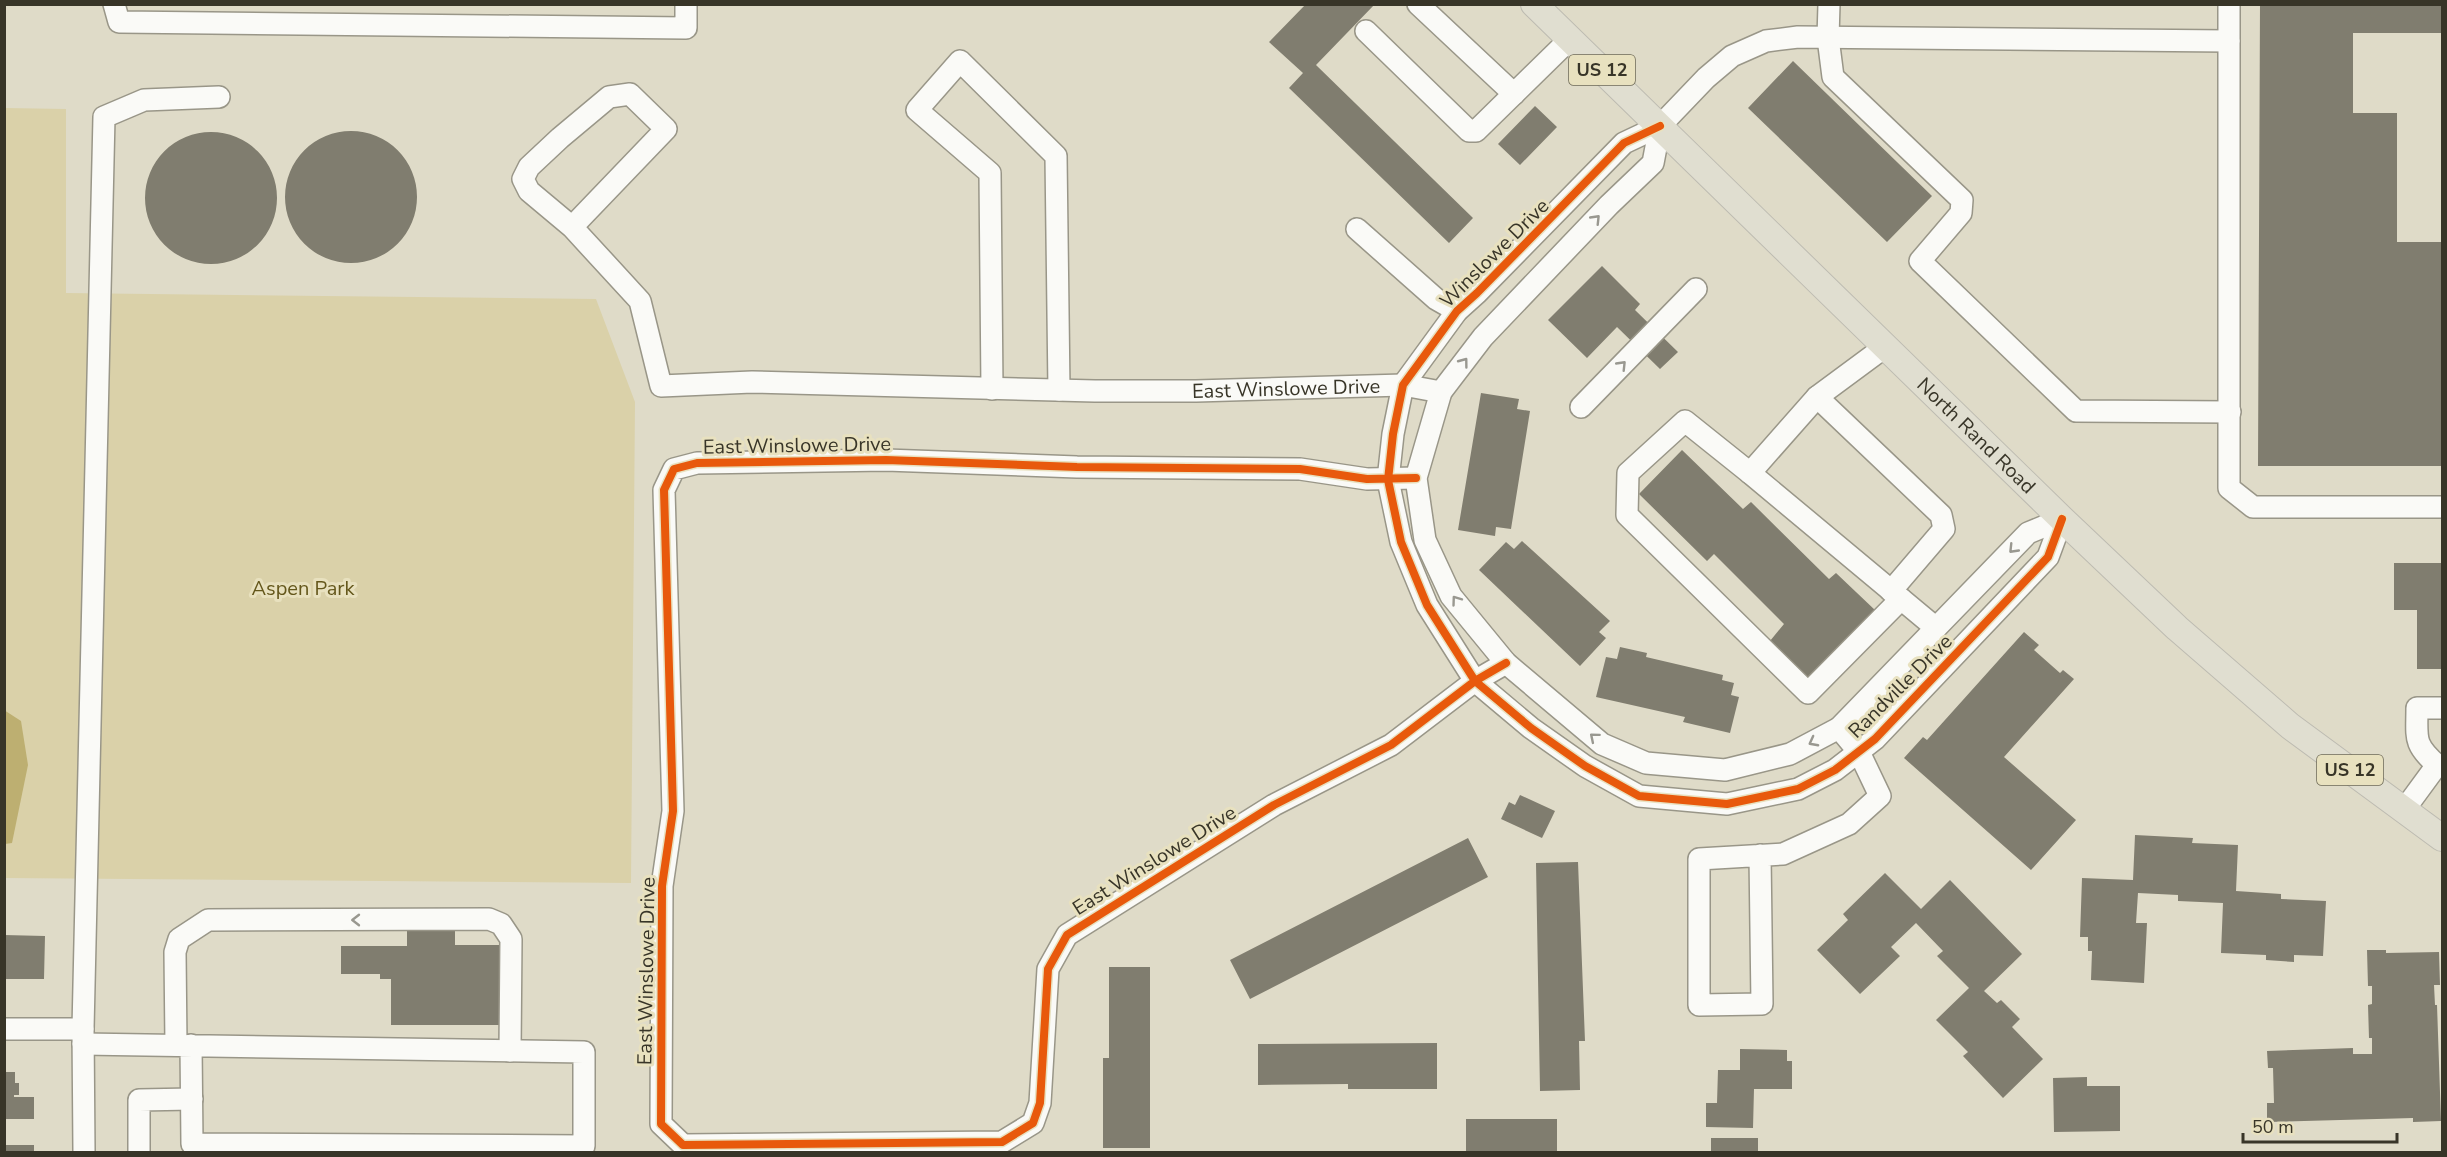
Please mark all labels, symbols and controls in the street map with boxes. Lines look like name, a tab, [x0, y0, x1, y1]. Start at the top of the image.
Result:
road number: US 12	[1569, 55, 1635, 85]
street label: Winslowe Drive	[1434, 193, 1555, 314]
one-way arrow	[1589, 215, 1600, 225]
one-way arrow	[1456, 357, 1467, 368]
one-way arrow	[1614, 361, 1625, 372]
street label: North Rand Road	[1911, 372, 2041, 500]
street label: East Winslowe Drive	[1192, 373, 1381, 405]
street label: East Winslowe Drive	[703, 430, 891, 461]
one-way arrow	[2009, 541, 2020, 552]
park label: Aspen Park	[252, 575, 355, 602]
one-way arrow	[1452, 596, 1463, 607]
street label: Randville Drive	[1842, 628, 1958, 744]
one-way arrow	[1590, 733, 1601, 744]
one-way arrow	[1809, 735, 1819, 746]
road number: US 12	[2317, 755, 2383, 785]
street label: East Winslowe Drive	[1067, 799, 1241, 922]
street label: East Winslowe Drive	[631, 877, 662, 1065]
one-way arrow	[351, 914, 360, 926]
scale bar	[2243, 1106, 2398, 1144]
text: 50 m	[2252, 1115, 2294, 1139]

